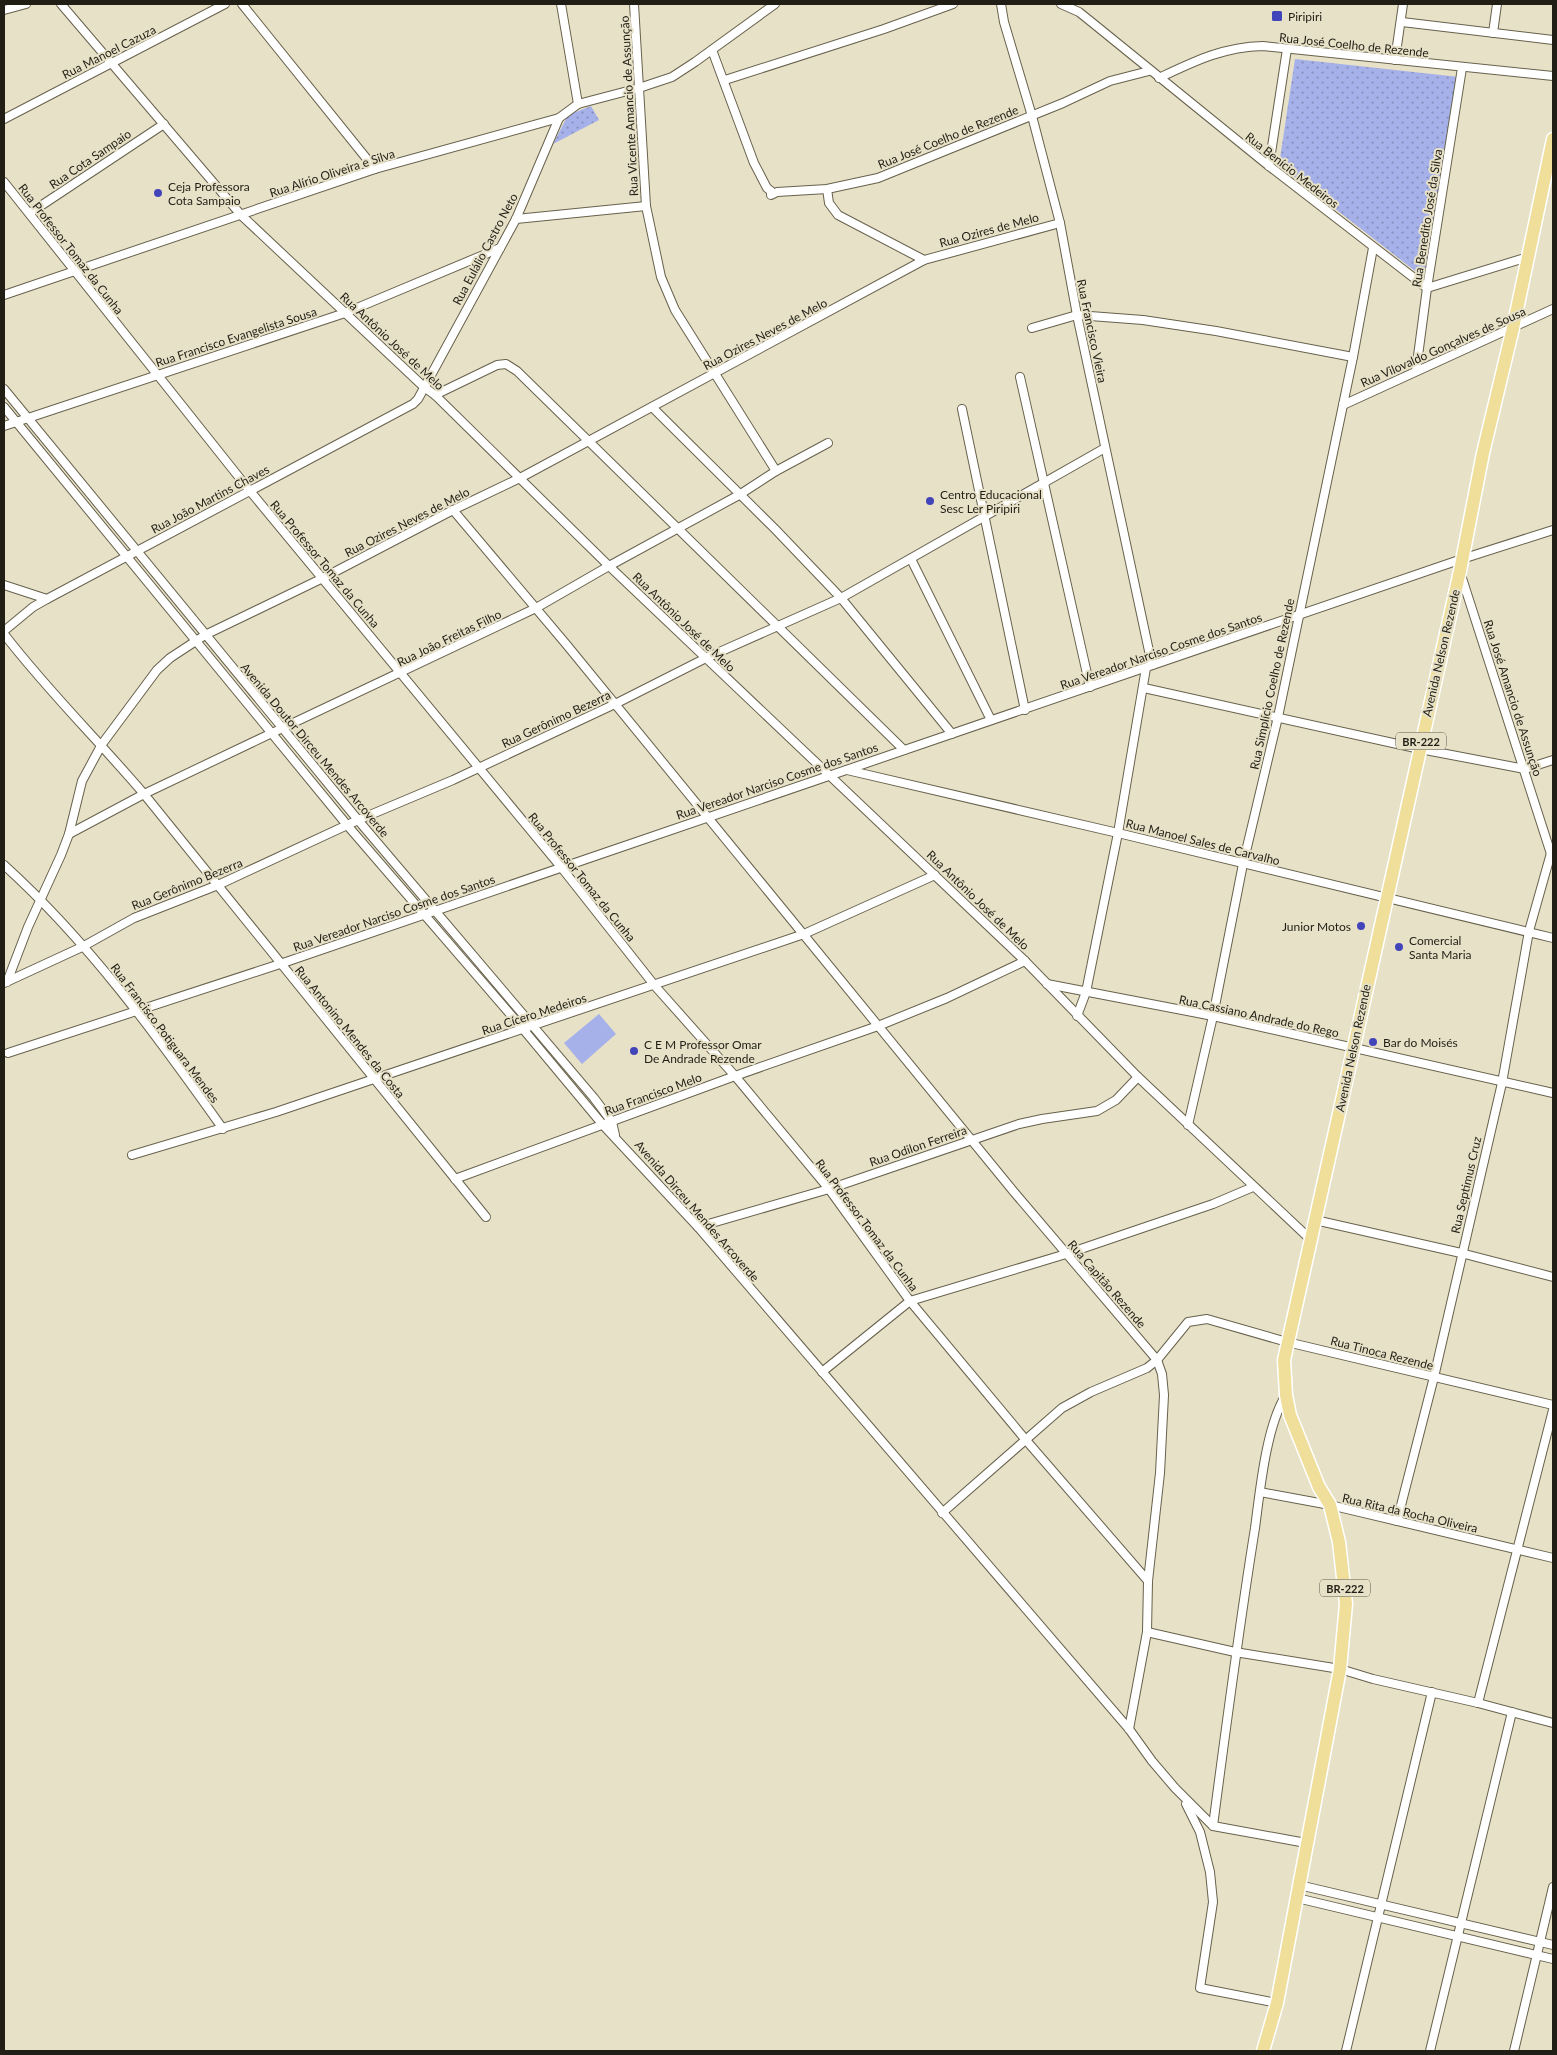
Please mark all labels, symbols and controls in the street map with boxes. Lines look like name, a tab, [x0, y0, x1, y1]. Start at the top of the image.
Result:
marker: Piripiri	[1270, 9, 1284, 23]
place label: Piripiri	[1288, 9, 1322, 24]
street label: Rua Vicente Amancio de Assunção	[617, 15, 641, 197]
street label: Rua Manoel Cazuza	[60, 22, 158, 82]
street label: Rua José Coelho de Rezende	[1278, 30, 1430, 60]
street label: Rua José Coelho de Rezende	[875, 102, 1021, 172]
street label: Rua Cota Sampaio	[46, 126, 134, 192]
street label: Rua Benício Medeiros	[1242, 129, 1342, 211]
street label: Rua Alírio Oliveira e Silva	[267, 146, 397, 200]
street label: Rua Benedito José da Silva	[1409, 148, 1445, 288]
place label: Ceja Professora Cota Sampaio	[168, 179, 250, 208]
street label: Rua Professor Tomaz da Cunha	[15, 181, 127, 317]
marker: Ceja Professora Cota Sampaio	[152, 187, 164, 199]
street label: Rua Eulálio Castro Neto	[449, 190, 521, 308]
street label: Rua Ozires de Melo	[938, 209, 1041, 251]
street label: Rua Francisco Vieira	[1074, 278, 1110, 384]
street label: Rua Antônio José de Melo	[337, 289, 447, 393]
street label: Rua Ozires Neves de Melo	[700, 295, 830, 373]
street label: Rua Francisco Evangelista Sousa	[153, 304, 319, 370]
street label: Rua Vilovaldo Gonçalves de Sousa	[1358, 304, 1528, 390]
street label: Rua João Martins Chaves	[148, 461, 272, 537]
street label: Rua Ozires Neves de Melo	[342, 484, 472, 560]
place label: Centro Educacional Sesc Ler Piripiri	[940, 487, 1042, 516]
marker: Centro Educacional Sesc Ler Piripiri	[924, 495, 936, 507]
street label: Rua Professor Tomaz da Cunha	[267, 497, 383, 631]
street label: Rua Antônio José de Melo	[630, 569, 739, 675]
street label: Avenida Nelson Rezende	[1419, 588, 1463, 718]
street label: Rua Simplício Coelho de Rezende	[1247, 597, 1297, 771]
street label: Rua João Freitas Filho	[394, 606, 504, 670]
street label: Rua Vereador Narciso Cosme dos Santos	[1058, 609, 1264, 693]
street label: Rua José Amancio de Assunção	[1481, 618, 1545, 778]
street label: Avenida Doutor Dirceu Mendes Arcoverde	[238, 660, 392, 840]
street label: Rua Gerônimo Bezerra	[499, 687, 613, 751]
road number: BR-222	[1396, 732, 1446, 749]
street label: Rua Vereador Narciso Cosme dos Santos	[674, 739, 880, 823]
street label: Rua Professor Tomaz da Cunha	[525, 809, 639, 945]
street label: Rua Manoel Sales de Carvalho	[1124, 816, 1282, 868]
street label: Rua Antônio José de Melo	[924, 847, 1033, 953]
street label: Rua Gerônimo Bezerra	[129, 855, 245, 913]
street label: Rua Vereador Narciso Cosme dos Santos	[291, 871, 497, 955]
place label: Junior Motos	[1282, 919, 1351, 934]
marker: Junior Motos	[1355, 920, 1367, 932]
place label: Comercial Santa Maria	[1409, 933, 1472, 962]
marker: Comercial Santa Maria	[1393, 941, 1405, 953]
street label: Rua Francisco Potiguara Mendes	[108, 960, 222, 1106]
street label: Rua Antonino Mendes da Costa	[292, 963, 408, 1101]
street label: Avenida Nelson Rezende	[1332, 983, 1374, 1113]
street label: Rua Cícero Medeiros	[480, 990, 588, 1038]
street label: Rua Cassiano Andrade do Rego	[1178, 992, 1341, 1040]
place label: Bar do Moisés	[1383, 1035, 1458, 1050]
marker: Bar do Moisés	[1367, 1036, 1379, 1048]
place label: C E M Professor Omar De Andrade Rezende	[644, 1037, 762, 1066]
marker: C E M Professor Omar De Andrade Rezende	[628, 1045, 640, 1057]
street label: Rua Francisco Melo	[602, 1069, 704, 1119]
street label: Rua Odilon Ferreira	[867, 1122, 969, 1170]
street label: Rua Septimus Cruz	[1448, 1134, 1485, 1235]
street label: Avenida Dirceu Mendes Arcoverde	[632, 1137, 762, 1285]
street label: Rua Professor Tomaz da Cunha	[812, 1156, 922, 1294]
street label: Rua Capitão Rezende	[1065, 1237, 1149, 1331]
street label: Rua Tinoca Rezende	[1329, 1333, 1435, 1373]
street label: Rua Rita da Rocha Oliveira	[1341, 1490, 1479, 1536]
road number: BR-222	[1320, 1580, 1370, 1596]

